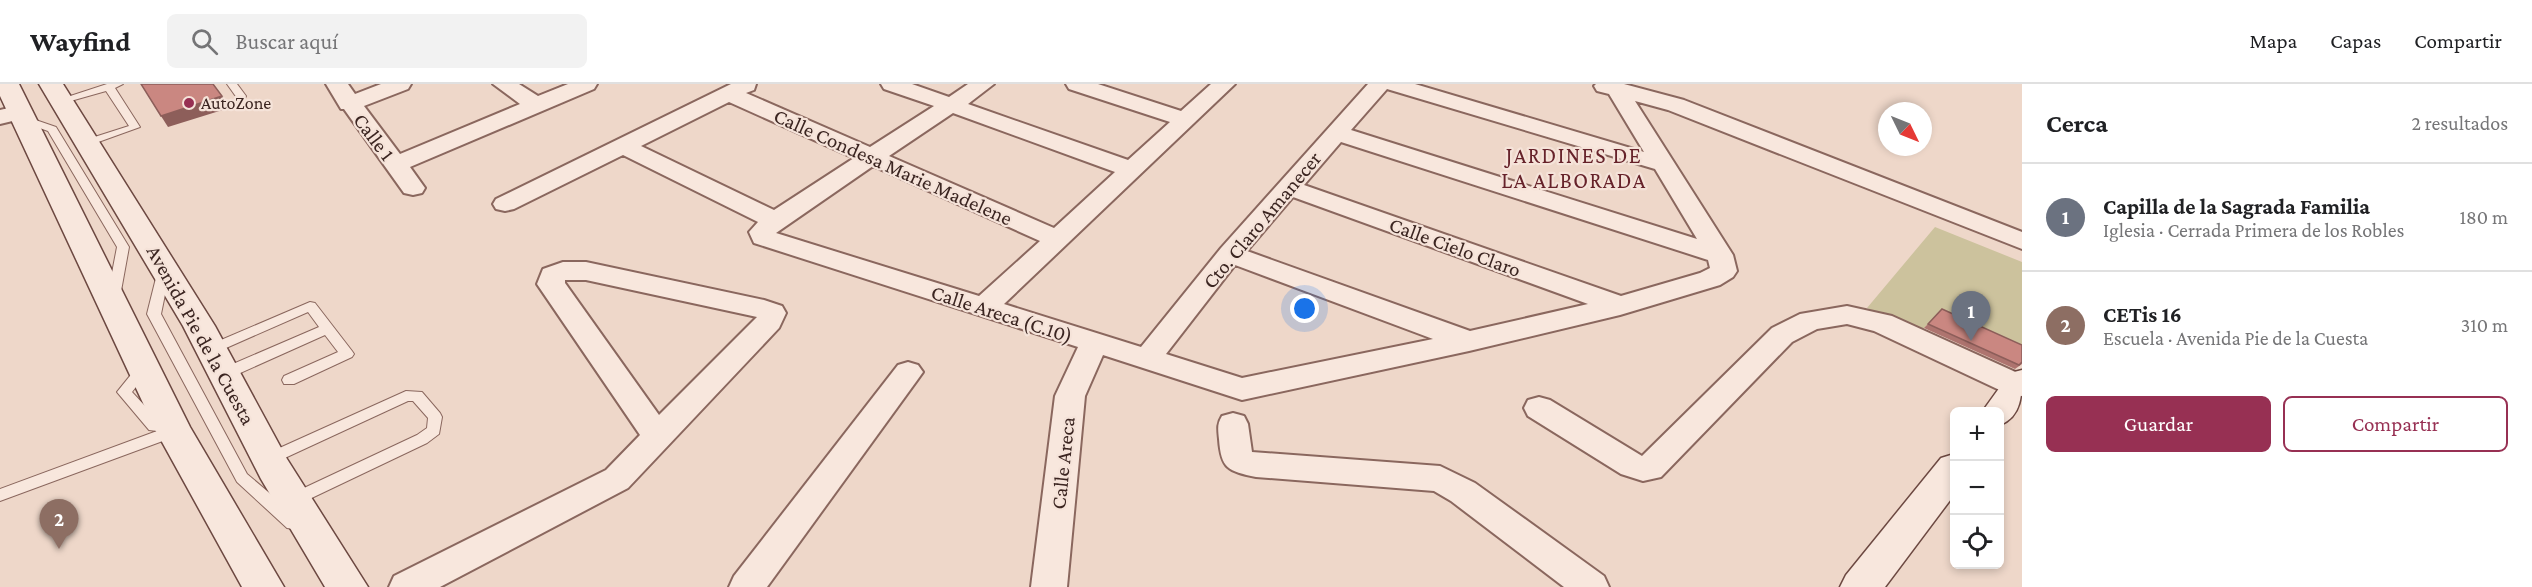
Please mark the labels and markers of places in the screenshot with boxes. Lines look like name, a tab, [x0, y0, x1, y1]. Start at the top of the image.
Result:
place label: AutoZone	[201, 93, 271, 113]
marker: AutoZone	[182, 96, 196, 110]
pin: 1	[1952, 292, 1990, 341]
pin: 2	[40, 500, 78, 549]

